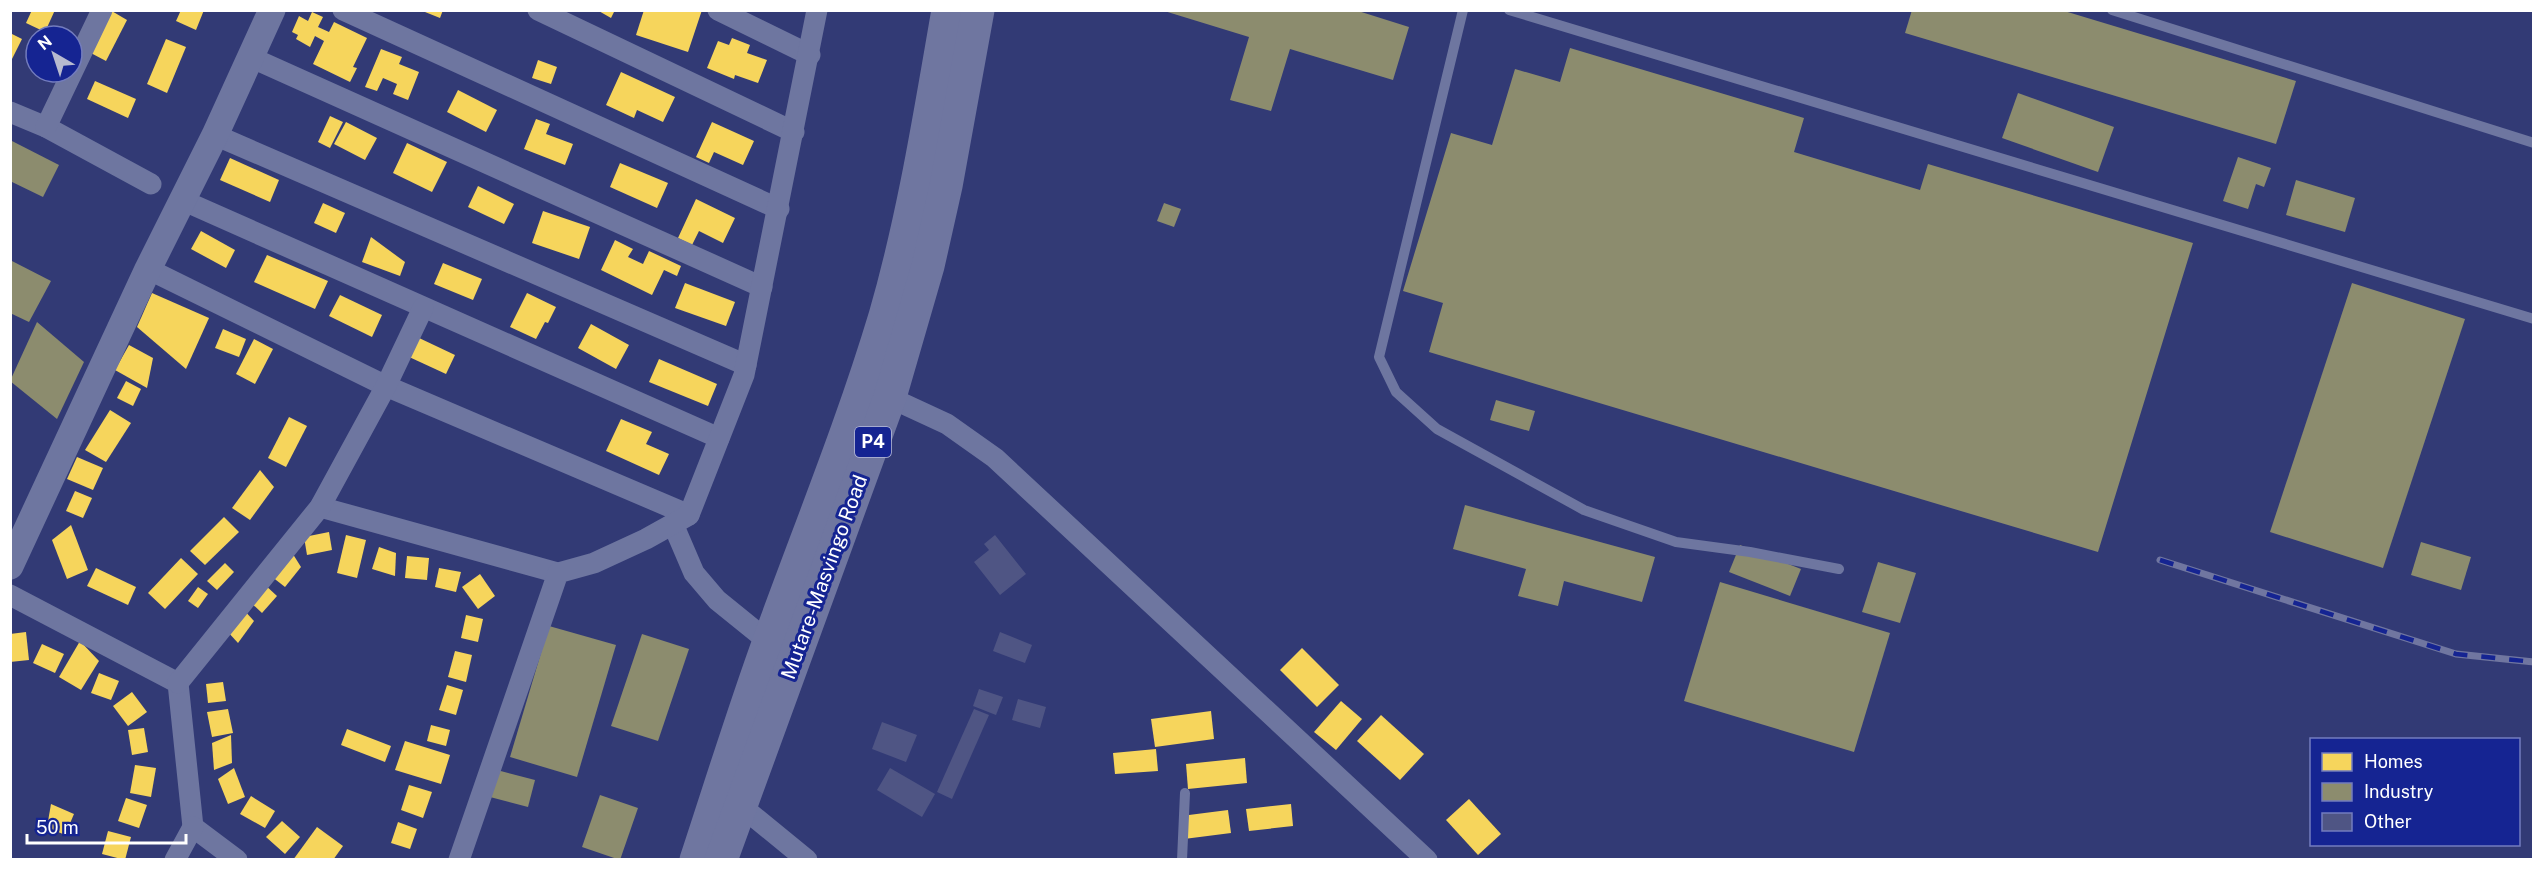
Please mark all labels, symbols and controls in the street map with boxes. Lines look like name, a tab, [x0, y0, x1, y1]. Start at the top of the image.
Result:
north arrow	[24, 24, 84, 84]
text: N	[34, 31, 56, 54]
road number: P4	[855, 427, 891, 457]
street label: Mutare-Masvingo Road	[776, 472, 872, 682]
legend	[2310, 738, 2520, 846]
text: Homes	[2364, 751, 2423, 772]
text: Industry	[2364, 781, 2434, 802]
scale bar	[27, 807, 186, 845]
text: Other	[2364, 811, 2412, 832]
text: 50 m	[36, 817, 79, 838]

